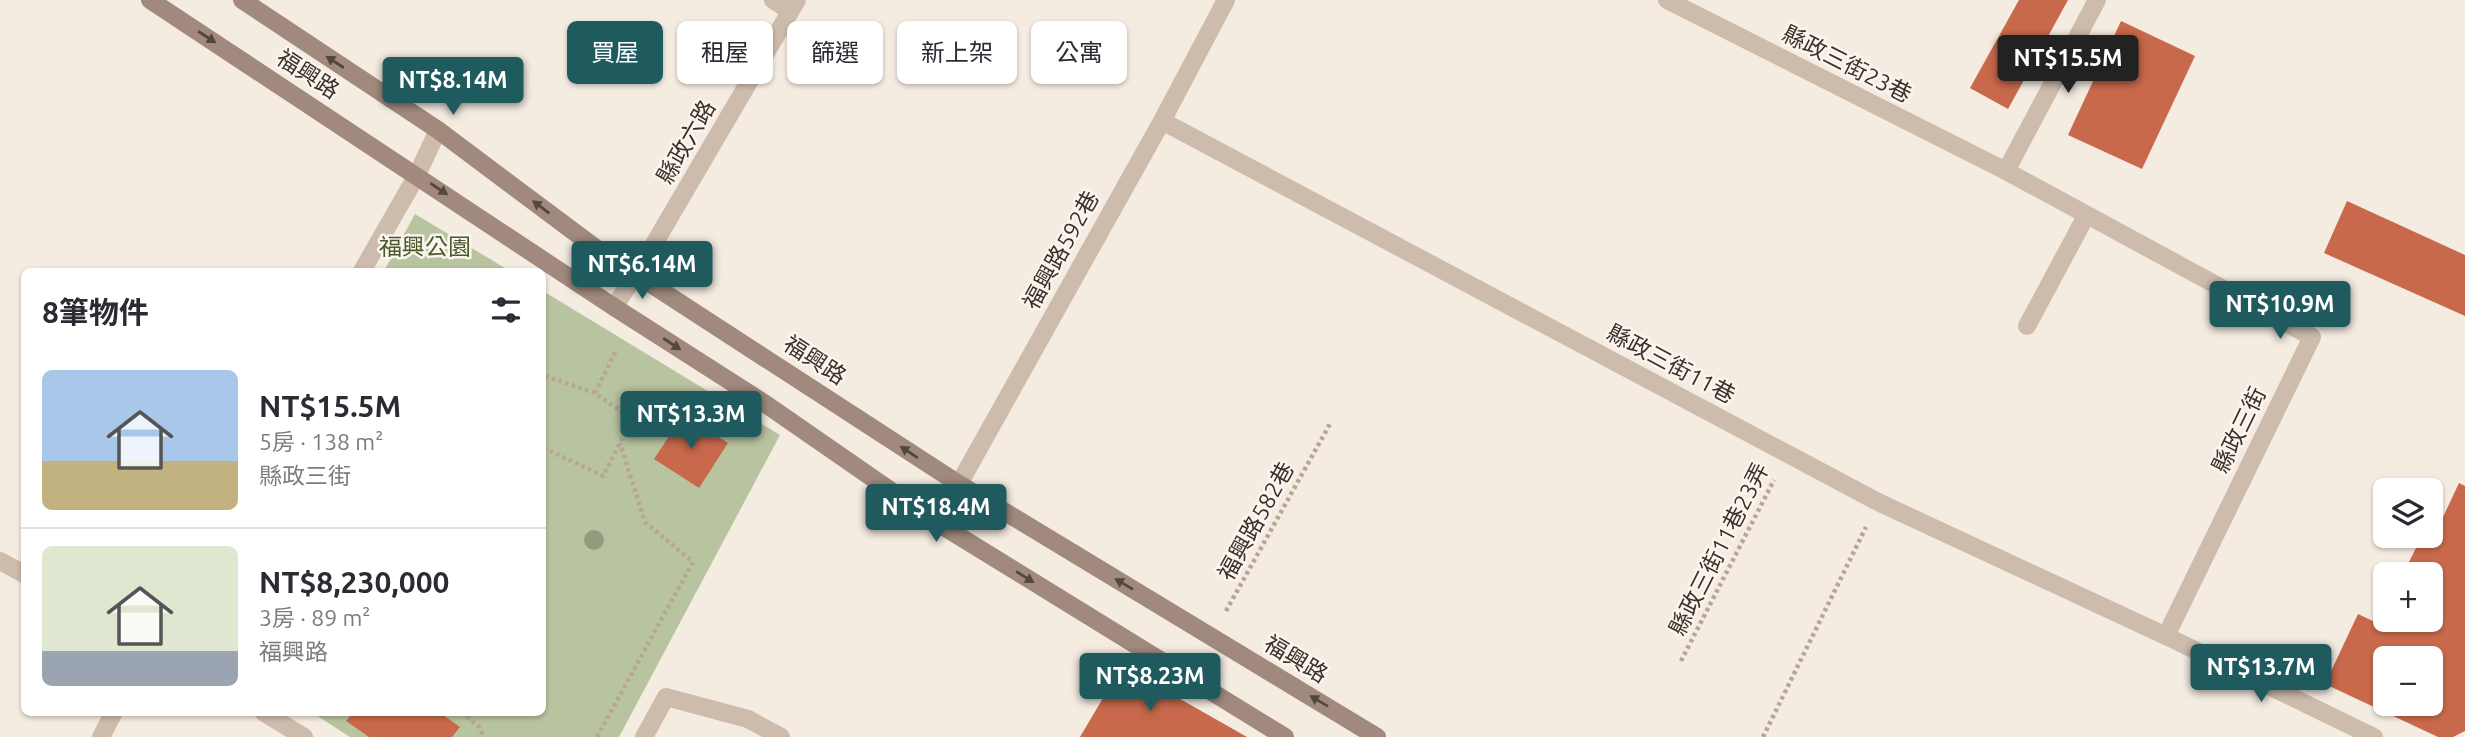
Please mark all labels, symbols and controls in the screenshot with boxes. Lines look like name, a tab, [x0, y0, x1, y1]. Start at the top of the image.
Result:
street label: 縣政三街23巷	[1779, 20, 1916, 107]
chip: 買屋	[567, 21, 663, 84]
chip: 租屋	[677, 21, 773, 84]
chip: 篩選	[787, 21, 883, 84]
chip: 新上架	[897, 21, 1017, 84]
chip: 公寓	[1031, 21, 1127, 84]
one-way arrow	[198, 31, 217, 44]
pin: NT$15.5M	[1996, 36, 2140, 95]
street label: 福興路	[273, 44, 344, 103]
text: NT$15.5M	[2014, 45, 2122, 70]
one-way arrow	[325, 55, 345, 68]
pin: NT$8.14M	[381, 58, 525, 117]
text: NT$8.14M	[399, 67, 507, 92]
street label: 縣政六路	[652, 96, 719, 188]
one-way arrow	[429, 182, 448, 195]
street label: 福興路592巷	[1018, 186, 1103, 313]
one-way arrow	[531, 200, 550, 214]
park label: 福興公園	[379, 234, 471, 259]
pin: NT$6.14M	[570, 242, 714, 301]
text: NT$6.14M	[588, 251, 696, 276]
pin: NT$10.9M	[2208, 282, 2352, 341]
icon: filters	[487, 291, 525, 329]
text: NT$10.9M	[2226, 291, 2334, 316]
text: 8筆物件	[42, 295, 149, 329]
street label: 縣政三街11巷	[1603, 319, 1739, 408]
street label: 福興路	[780, 330, 851, 389]
one-way arrow	[662, 337, 681, 350]
street label: 縣政三街	[2207, 383, 2270, 477]
text: NT$15.5M	[259, 389, 401, 423]
pin: NT$13.3M	[619, 392, 763, 451]
icon: home	[98, 398, 182, 482]
text: NT$13.3M	[637, 401, 745, 426]
text: 5房 · 138 m²	[259, 429, 383, 454]
one-way arrow	[900, 445, 919, 458]
street label: 福興路582巷	[1213, 457, 1298, 584]
street label: 縣政三街11巷23弄	[1664, 459, 1773, 639]
text: 縣政三街	[259, 463, 351, 488]
map controls	[2373, 478, 2443, 716]
button: layers	[2373, 478, 2443, 548]
pin: NT$18.4M	[864, 484, 1008, 544]
text: NT$18.4M	[882, 494, 990, 519]
button: +	[2373, 562, 2443, 632]
text: NT$8,230,000	[259, 565, 450, 599]
one-way arrow	[1016, 570, 1035, 583]
icon: home	[98, 574, 182, 658]
one-way arrow	[1114, 578, 1134, 590]
text: 3房 · 89 m²	[259, 605, 370, 630]
street label: 福興路	[1260, 630, 1332, 687]
text: 福興路	[259, 639, 328, 664]
pin: NT$13.7M	[2189, 644, 2333, 704]
button: −	[2373, 646, 2443, 716]
pin: NT$8.23M	[1078, 654, 1222, 713]
text: NT$13.7M	[2207, 654, 2315, 679]
text: NT$8.23M	[1096, 663, 1204, 688]
one-way arrow	[1309, 695, 1328, 708]

